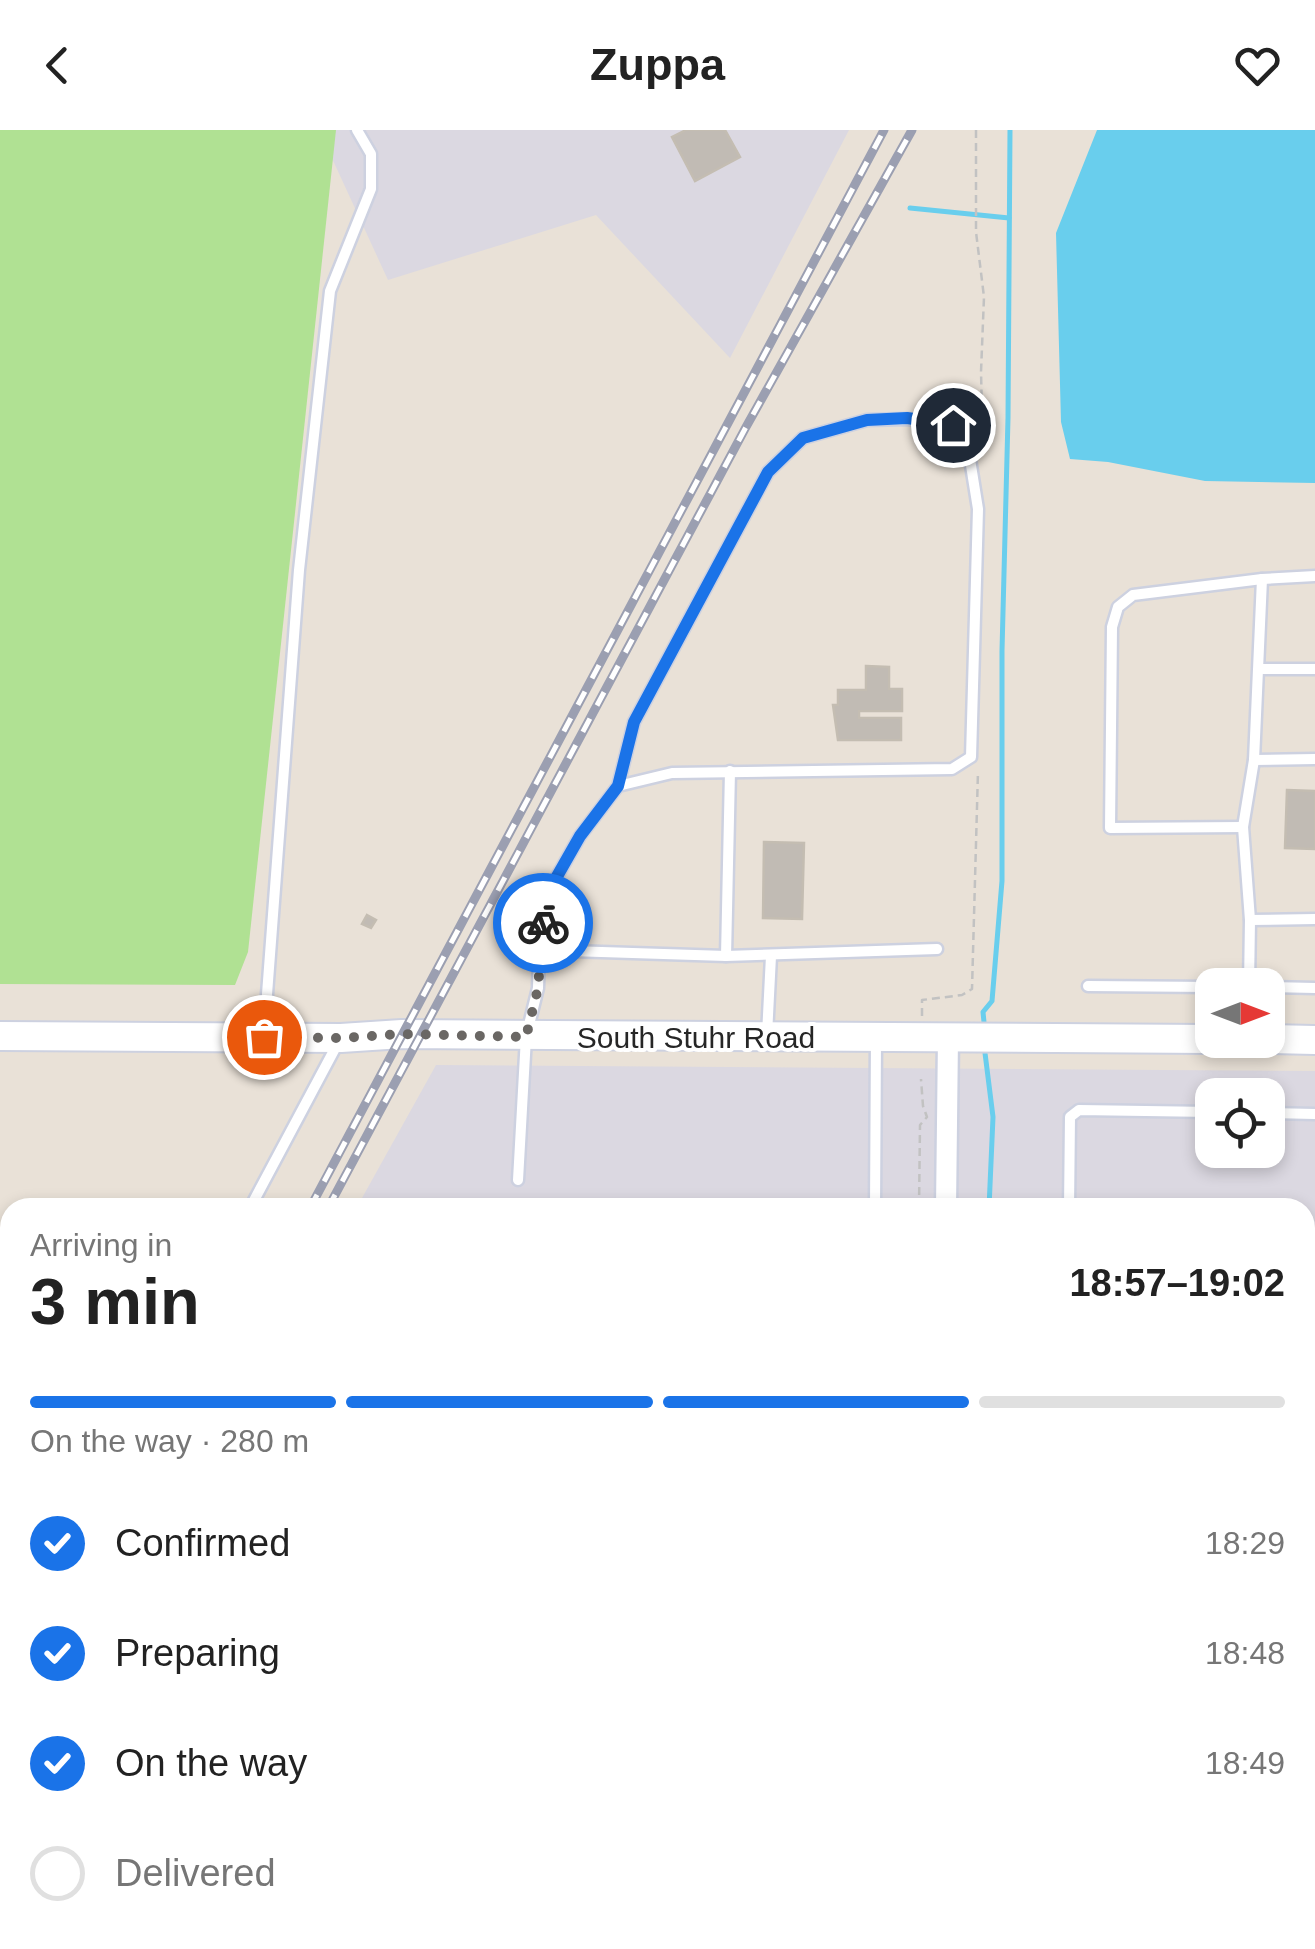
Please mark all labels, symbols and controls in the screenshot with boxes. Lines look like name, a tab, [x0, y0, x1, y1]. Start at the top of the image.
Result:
icon: back	[30, 38, 85, 93]
icon: heart	[1230, 38, 1285, 93]
text: Zuppa	[590, 39, 725, 90]
pin	[911, 383, 996, 468]
icon: home	[926, 398, 981, 453]
courier	[493, 873, 593, 973]
icon: bike	[516, 896, 571, 951]
north arrow	[1195, 968, 1285, 1058]
map controls	[1195, 968, 1285, 1168]
pin	[222, 995, 307, 1080]
icon: bag	[237, 1010, 292, 1065]
street label: South Stuhr Road	[577, 1021, 815, 1054]
button: locate	[1195, 1078, 1285, 1168]
text: Arriving in	[30, 1227, 172, 1263]
text: 18:57–19:02	[1069, 1262, 1285, 1304]
text: 3 min	[30, 1265, 200, 1338]
text: On the way · 280 m	[30, 1423, 309, 1459]
icon: check	[30, 1516, 85, 1571]
text: Confirmed	[115, 1522, 290, 1564]
text: 18:29	[1205, 1525, 1285, 1561]
icon: check	[30, 1626, 85, 1681]
text: Preparing	[115, 1632, 280, 1674]
text: 18:48	[1205, 1635, 1285, 1671]
icon: check	[30, 1736, 85, 1791]
text: On the way	[115, 1742, 307, 1784]
text: 18:49	[1205, 1745, 1285, 1781]
text: Delivered	[115, 1852, 276, 1894]

